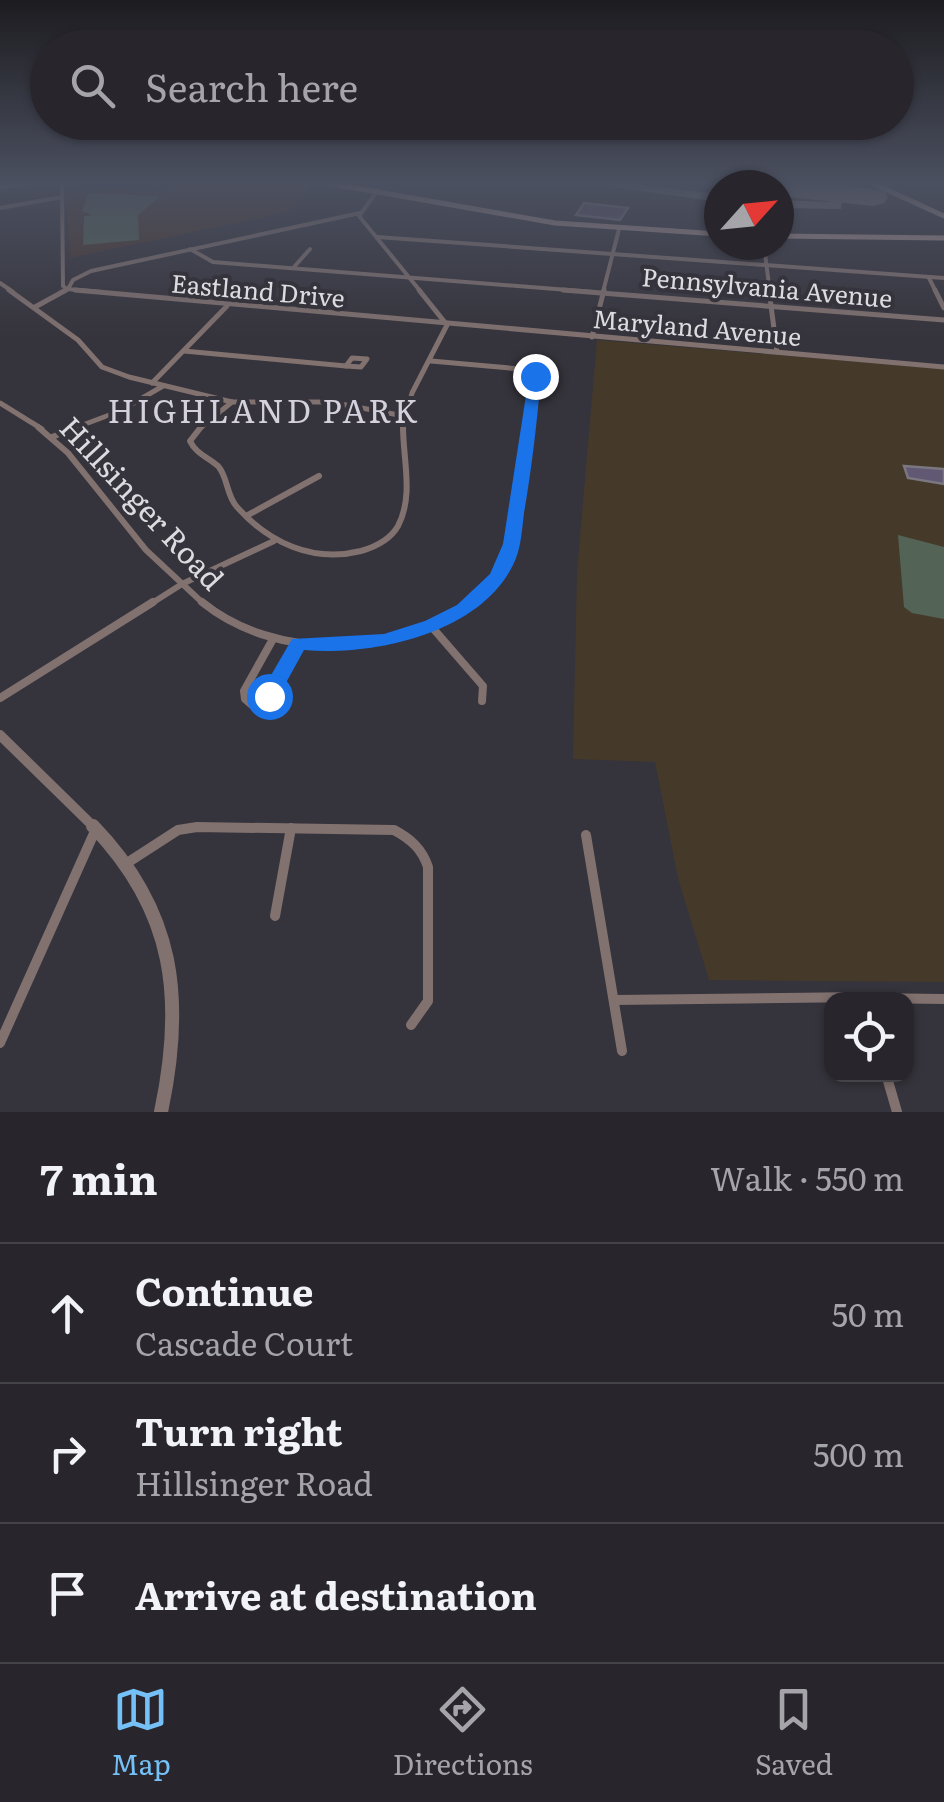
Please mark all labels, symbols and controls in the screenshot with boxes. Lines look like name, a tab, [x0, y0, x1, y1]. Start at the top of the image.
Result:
search box	[30, 30, 914, 140]
text: Search here	[145, 57, 358, 114]
icon: search	[65, 58, 120, 113]
north arrow	[704, 170, 794, 260]
street label: Pennsylvania Avenue	[640, 257, 894, 316]
street label: Eastland Drive	[170, 263, 347, 316]
street label: Maryland Avenue	[591, 299, 803, 354]
route end	[513, 354, 559, 400]
district label: HIGHLAND PARK	[107, 385, 421, 433]
street label: Hillsinger Road	[51, 405, 235, 599]
route start	[247, 674, 293, 720]
map controls	[824, 992, 914, 1082]
button: locate	[824, 992, 914, 1082]
text: 7 min	[40, 1146, 158, 1208]
text: Walk · 550 m	[710, 1153, 904, 1201]
text: Continue	[135, 1261, 313, 1318]
icon: ahead	[40, 1286, 95, 1341]
text: 50 m	[832, 1289, 904, 1337]
text: Cascade Court	[135, 1318, 353, 1366]
text: Turn right	[135, 1401, 342, 1458]
icon: right	[40, 1426, 95, 1481]
text: 500 m	[813, 1429, 904, 1477]
text: Hillsinger Road	[135, 1458, 373, 1506]
text: Arrive at destination	[135, 1565, 537, 1622]
icon: arrive	[40, 1566, 95, 1621]
tab: Map	[111, 1682, 171, 1784]
tab: Directions	[393, 1682, 533, 1784]
tab: Saved	[755, 1682, 833, 1784]

